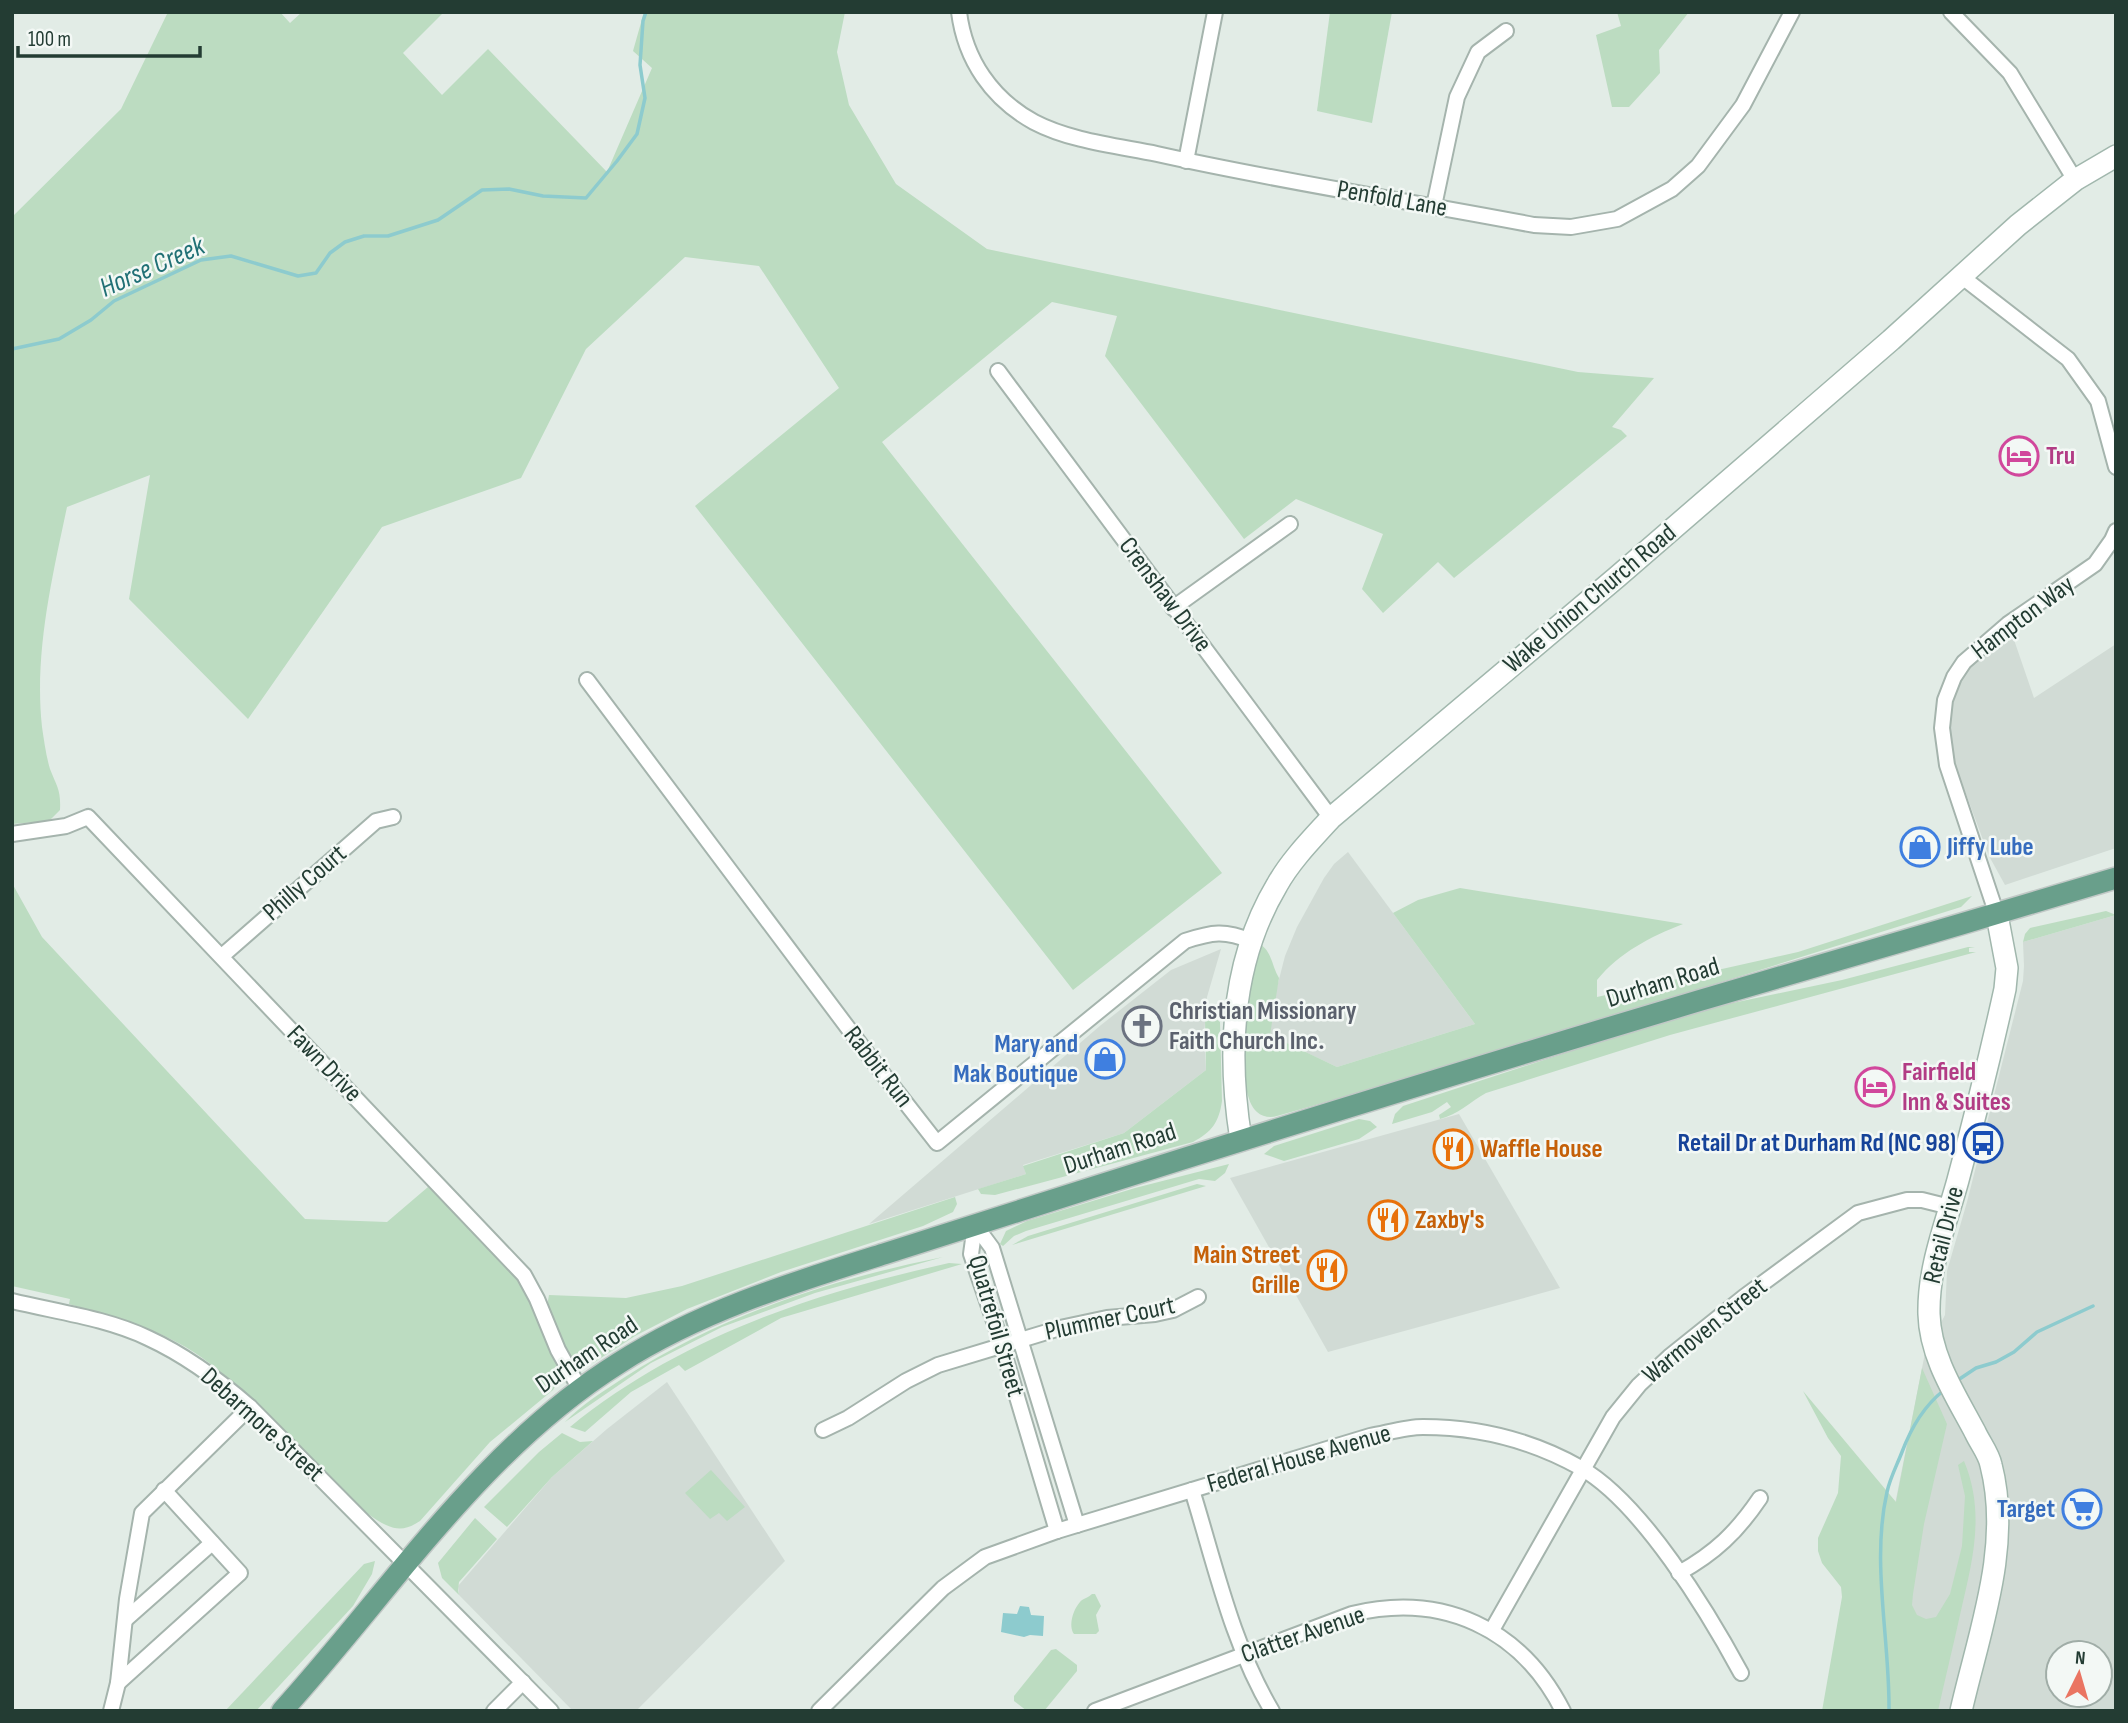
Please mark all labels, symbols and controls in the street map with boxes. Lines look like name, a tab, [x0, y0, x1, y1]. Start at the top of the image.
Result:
scale bar	[18, 14, 200, 58]
text: 100 m	[28, 27, 71, 52]
street label: Penfold Lane	[1334, 174, 1450, 224]
water label: Horse Creek	[95, 229, 211, 305]
hotel icon: Tru	[1998, 435, 2040, 477]
place label: Tru	[2046, 441, 2075, 472]
street label: Wake Union Church Road	[1497, 518, 1683, 680]
street label: Crenshaw Drive	[1112, 532, 1218, 658]
street label: Hampton Way	[1966, 569, 2080, 667]
shop icon: Jiffy Lube	[1899, 826, 1941, 868]
place label: Jiffy Lube	[1946, 832, 2034, 863]
street label: Philly Court	[257, 838, 353, 928]
street label: Durham Road	[1603, 951, 1723, 1015]
place label: Christian Missionary Faith Church Inc.	[1169, 996, 1357, 1057]
church icon: Christian Missionary Faith Church Inc.	[1121, 1005, 1163, 1047]
street label: Fawn Drive	[280, 1019, 368, 1109]
street label: Rabbit Run	[837, 1020, 919, 1114]
place label: Mary and Mak Boutique	[953, 1029, 1078, 1090]
shop icon: Mary and Mak Boutique	[1084, 1038, 1126, 1080]
place label: Fairfield Inn & Suites	[1902, 1057, 2011, 1118]
hotel icon: Fairfield Inn & Suites	[1854, 1066, 1896, 1108]
street label: Durham Road	[1060, 1116, 1180, 1182]
bus stop icon: Retail Dr at Durham Rd (NC 98)	[1962, 1122, 2004, 1164]
restaurant icon: Waffle House	[1432, 1128, 1474, 1170]
place label: Retail Dr at Durham Rd (NC 98)	[1678, 1128, 1956, 1159]
place label: Waffle House	[1480, 1134, 1603, 1165]
street label: Retail Drive	[1917, 1183, 1971, 1287]
restaurant icon: Zaxby's	[1367, 1199, 1409, 1241]
place label: Zaxby's	[1415, 1205, 1484, 1236]
place label: Main Street Grille	[1193, 1240, 1300, 1301]
restaurant icon: Main Street Grille	[1306, 1249, 1348, 1291]
street label: Quatrefoil Street	[961, 1252, 1031, 1400]
street label: Warmoven Street	[1636, 1271, 1774, 1391]
street label: Plummer Court	[1042, 1290, 1178, 1348]
street label: Durham Road	[530, 1310, 644, 1400]
street label: Debarmore Street	[194, 1361, 330, 1489]
street label: Federal House Avenue	[1204, 1418, 1394, 1500]
supermarket icon: Target	[2061, 1488, 2103, 1530]
place label: Target	[1997, 1494, 2055, 1525]
street label: Clatter Avenue	[1237, 1599, 1369, 1671]
north arrow	[2044, 1639, 2114, 1709]
text: N	[2074, 1647, 2086, 1670]

